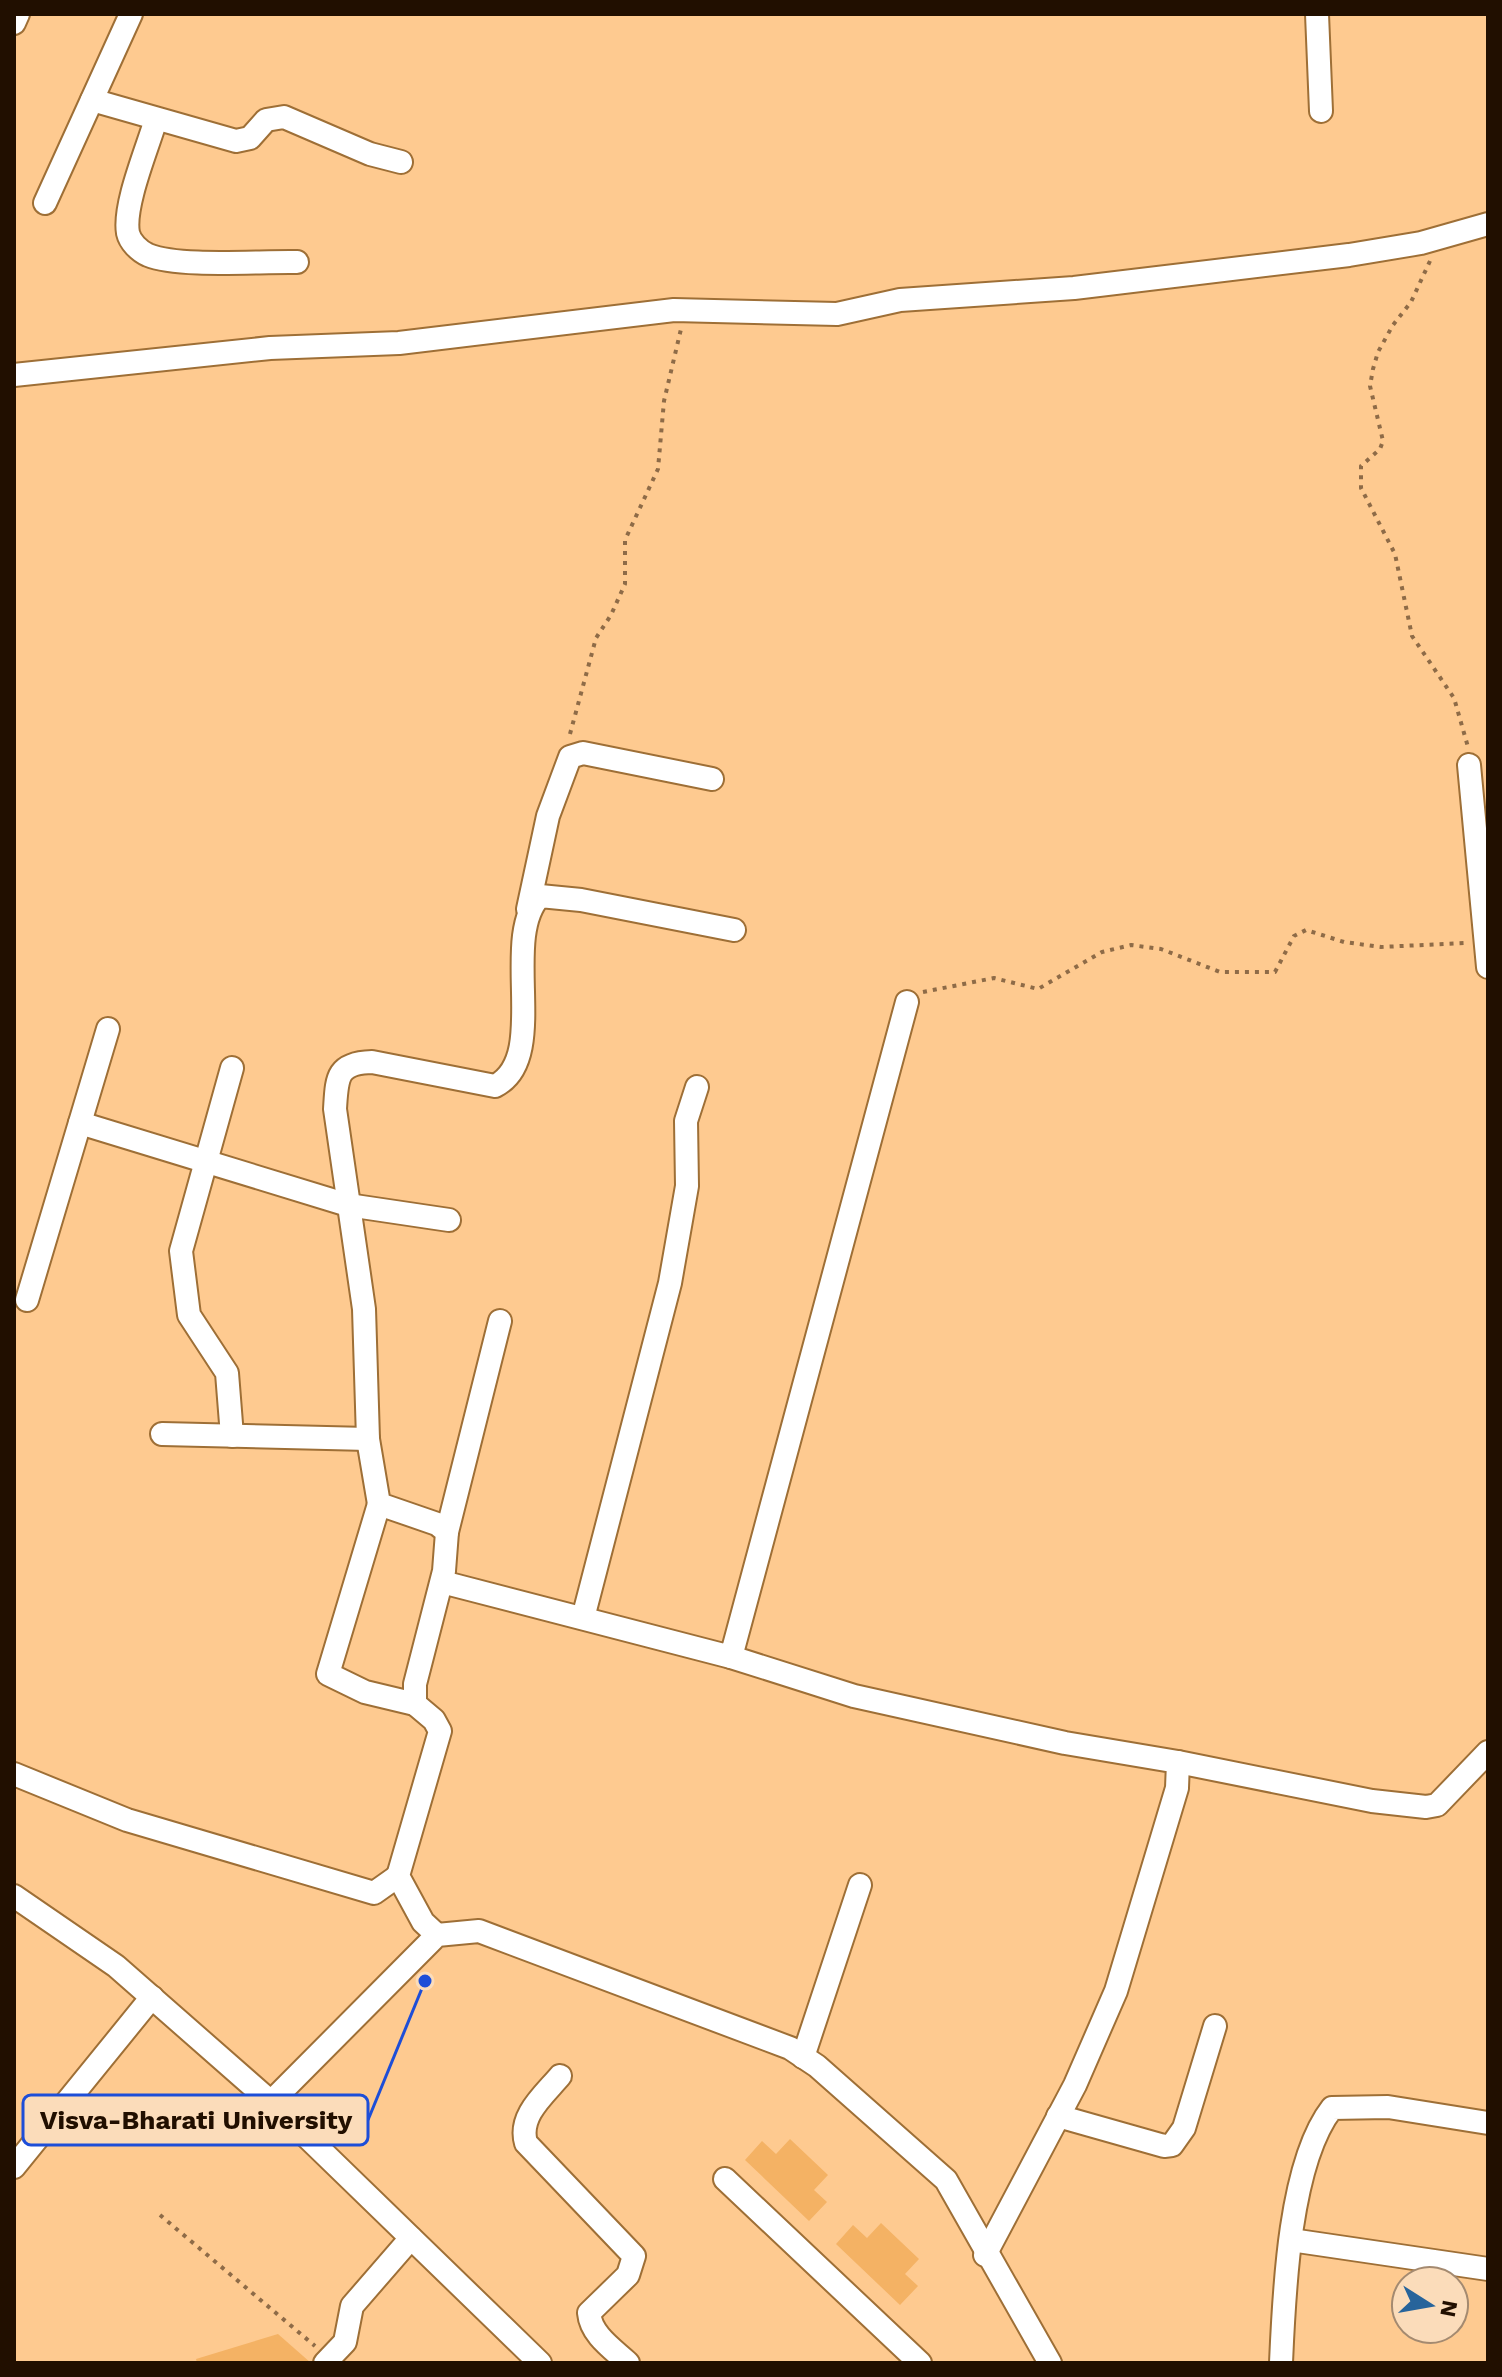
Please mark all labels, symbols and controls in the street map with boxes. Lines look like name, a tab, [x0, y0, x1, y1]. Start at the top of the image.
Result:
callout: Visva-Bharati University	[23, 2095, 368, 2145]
text: Visva-Bharati University	[40, 2105, 353, 2135]
north arrow	[1390, 2265, 1470, 2345]
text: N	[1435, 2298, 1463, 2319]

